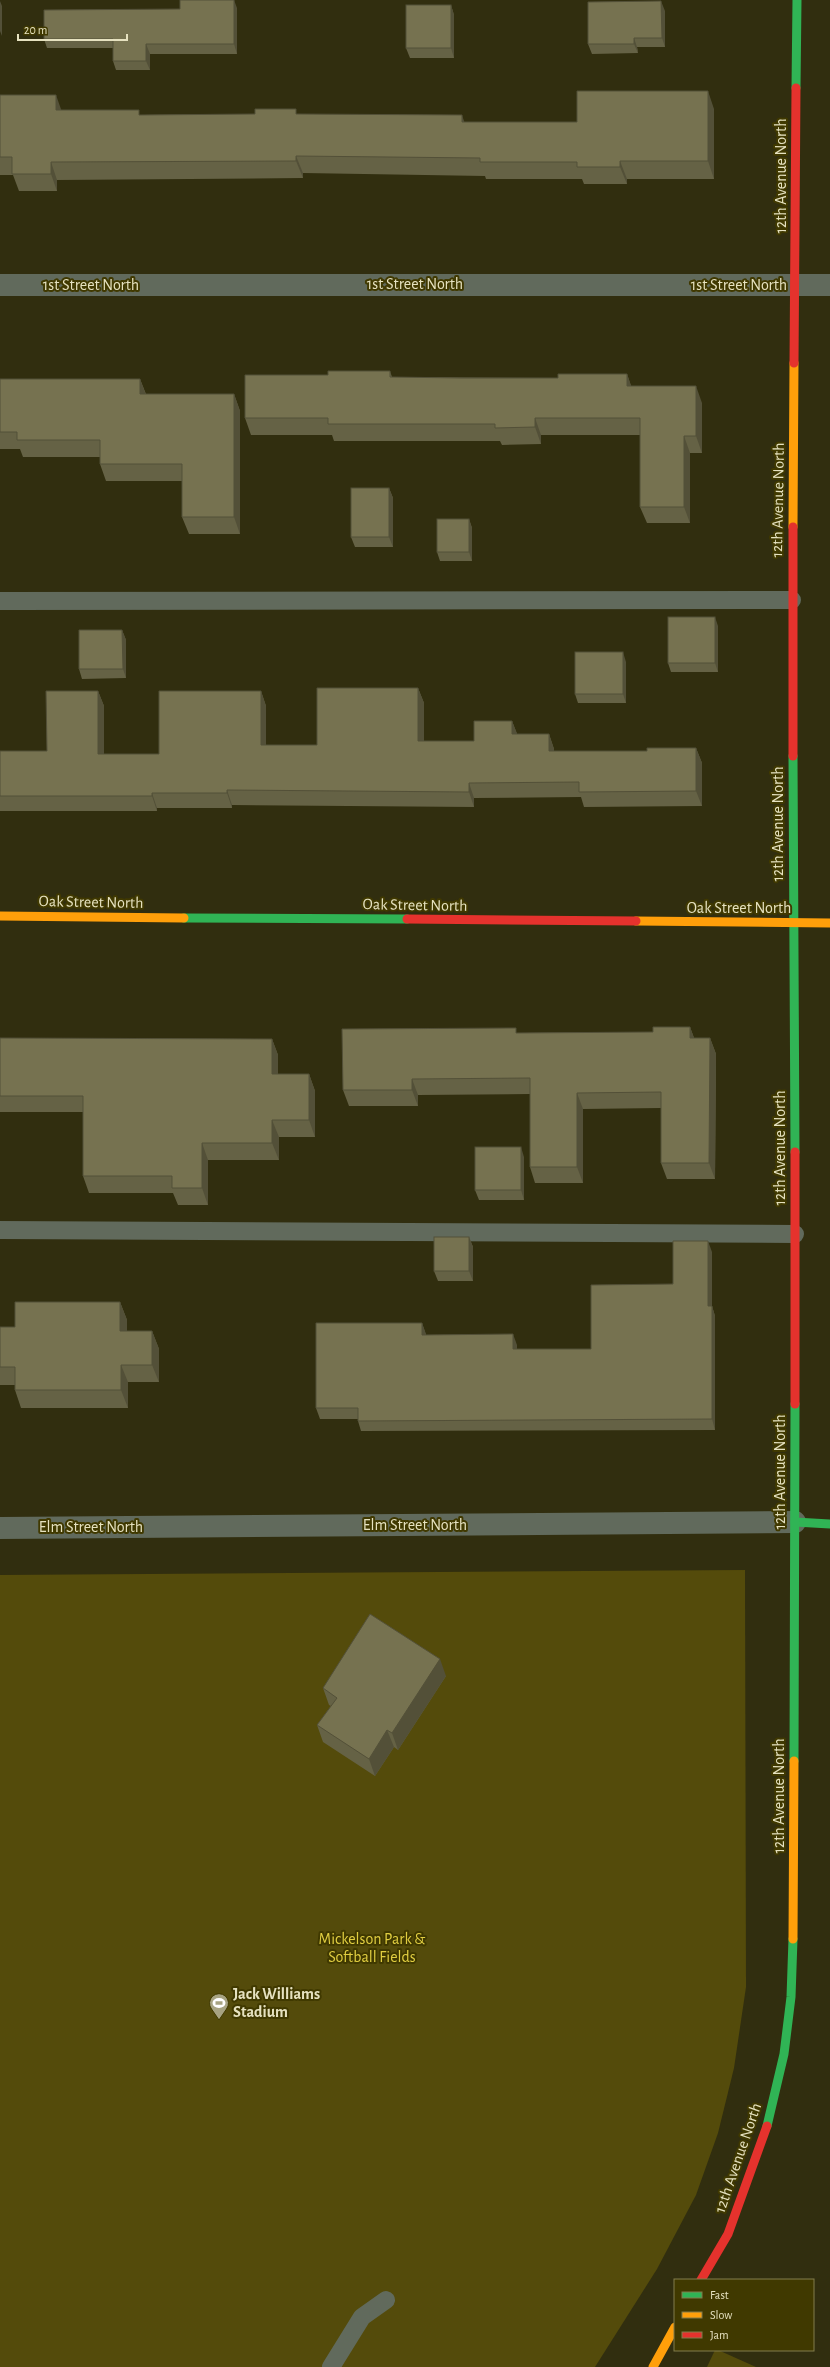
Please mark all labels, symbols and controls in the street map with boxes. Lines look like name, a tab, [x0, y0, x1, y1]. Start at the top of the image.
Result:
scale bar	[18, 16, 127, 42]
text: 20 m	[24, 24, 47, 36]
street label: 12th Avenue North	[773, 118, 789, 234]
street label: 1st Street North	[367, 276, 463, 292]
street label: 1st Street North	[43, 277, 139, 293]
street label: 1st Street North	[691, 277, 787, 293]
street label: 12th Avenue North	[769, 442, 787, 558]
street label: 12th Avenue North	[770, 766, 786, 882]
street label: Oak Street North	[39, 893, 143, 911]
street label: Oak Street North	[363, 896, 467, 914]
street label: Oak Street North	[687, 900, 791, 916]
street label: 12th Avenue North	[772, 1090, 788, 1206]
street label: 12th Avenue North	[772, 1414, 788, 1530]
street label: Elm Street North	[363, 1517, 467, 1533]
street label: Elm Street North	[39, 1519, 143, 1535]
street label: 12th Avenue North	[771, 1738, 787, 1854]
park label: Mickelson Park & Softball Fields	[319, 1931, 425, 1965]
place label: Jack Williams Stadium	[233, 1986, 320, 2020]
sports icon: Jack Williams Stadium	[208, 1992, 230, 2020]
street label: 12th Avenue North	[712, 2101, 764, 2215]
legend	[674, 2279, 814, 2351]
text: Fast	[710, 2289, 729, 2301]
text: Slow	[710, 2309, 732, 2321]
text: Jam	[710, 2329, 729, 2341]

